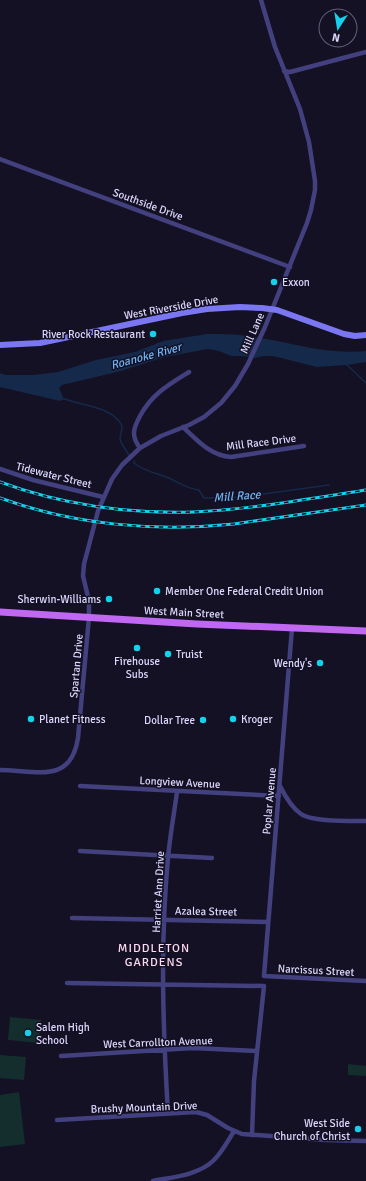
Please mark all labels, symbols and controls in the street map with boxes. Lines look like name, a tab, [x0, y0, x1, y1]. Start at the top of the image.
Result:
north arrow	[318, 8, 358, 48]
text: N	[331, 30, 341, 44]
street label: Southside Drive	[111, 186, 185, 223]
place label: Exxon	[282, 276, 310, 289]
marker: Exxon	[269, 277, 279, 287]
street label: West Riverside Drive	[123, 293, 219, 322]
street label: Mill Lane	[238, 311, 267, 356]
place label: River Rock Restaurant	[42, 328, 145, 341]
marker: River Rock Restaurant	[148, 329, 158, 339]
water label: Roanoke River	[109, 339, 185, 373]
street label: Mill Race Drive	[225, 432, 297, 453]
street label: Tidewater Street	[15, 460, 93, 491]
water label: Mill Race	[213, 487, 262, 506]
place label: Member One Federal Credit Union	[165, 585, 324, 598]
marker: Member One Federal Credit Union	[152, 586, 162, 596]
place label: Sherwin-Williams	[17, 593, 101, 606]
marker: Sherwin-Williams	[104, 594, 114, 604]
street label: West Main Street	[144, 604, 224, 621]
street label: Spartan Drive	[67, 633, 86, 699]
marker: Firehouse Subs	[132, 643, 142, 653]
place label: Truist	[176, 648, 203, 661]
marker: Truist	[163, 649, 173, 659]
place label: Firehouse Subs	[114, 655, 160, 681]
place label: Wendy's	[274, 657, 312, 670]
marker: Wendy's	[315, 658, 325, 668]
place label: Planet Fitness	[39, 713, 106, 726]
place label: Kroger	[241, 713, 272, 726]
marker: Planet Fitness	[26, 714, 36, 724]
place label: Dollar Tree	[144, 714, 195, 727]
marker: Kroger	[228, 714, 238, 724]
marker: Dollar Tree	[198, 715, 208, 725]
street label: Poplar Avenue	[260, 767, 279, 835]
street label: Longview Avenue	[139, 774, 221, 791]
street label: Harriet Ann Drive	[150, 851, 167, 933]
street label: Azalea Street	[175, 904, 237, 919]
district label: MIDDLETON GARDENS	[118, 941, 190, 970]
street label: Narcissus Street	[277, 962, 355, 979]
place label: Salem High School	[36, 1021, 90, 1047]
marker: Salem High School	[23, 1028, 33, 1038]
street label: West Carrollton Avenue	[103, 1034, 213, 1051]
street label: Brushy Mountain Drive	[90, 1099, 198, 1116]
place label: West Side Church of Christ	[274, 1117, 350, 1143]
marker: West Side Church of Christ	[353, 1124, 363, 1134]

